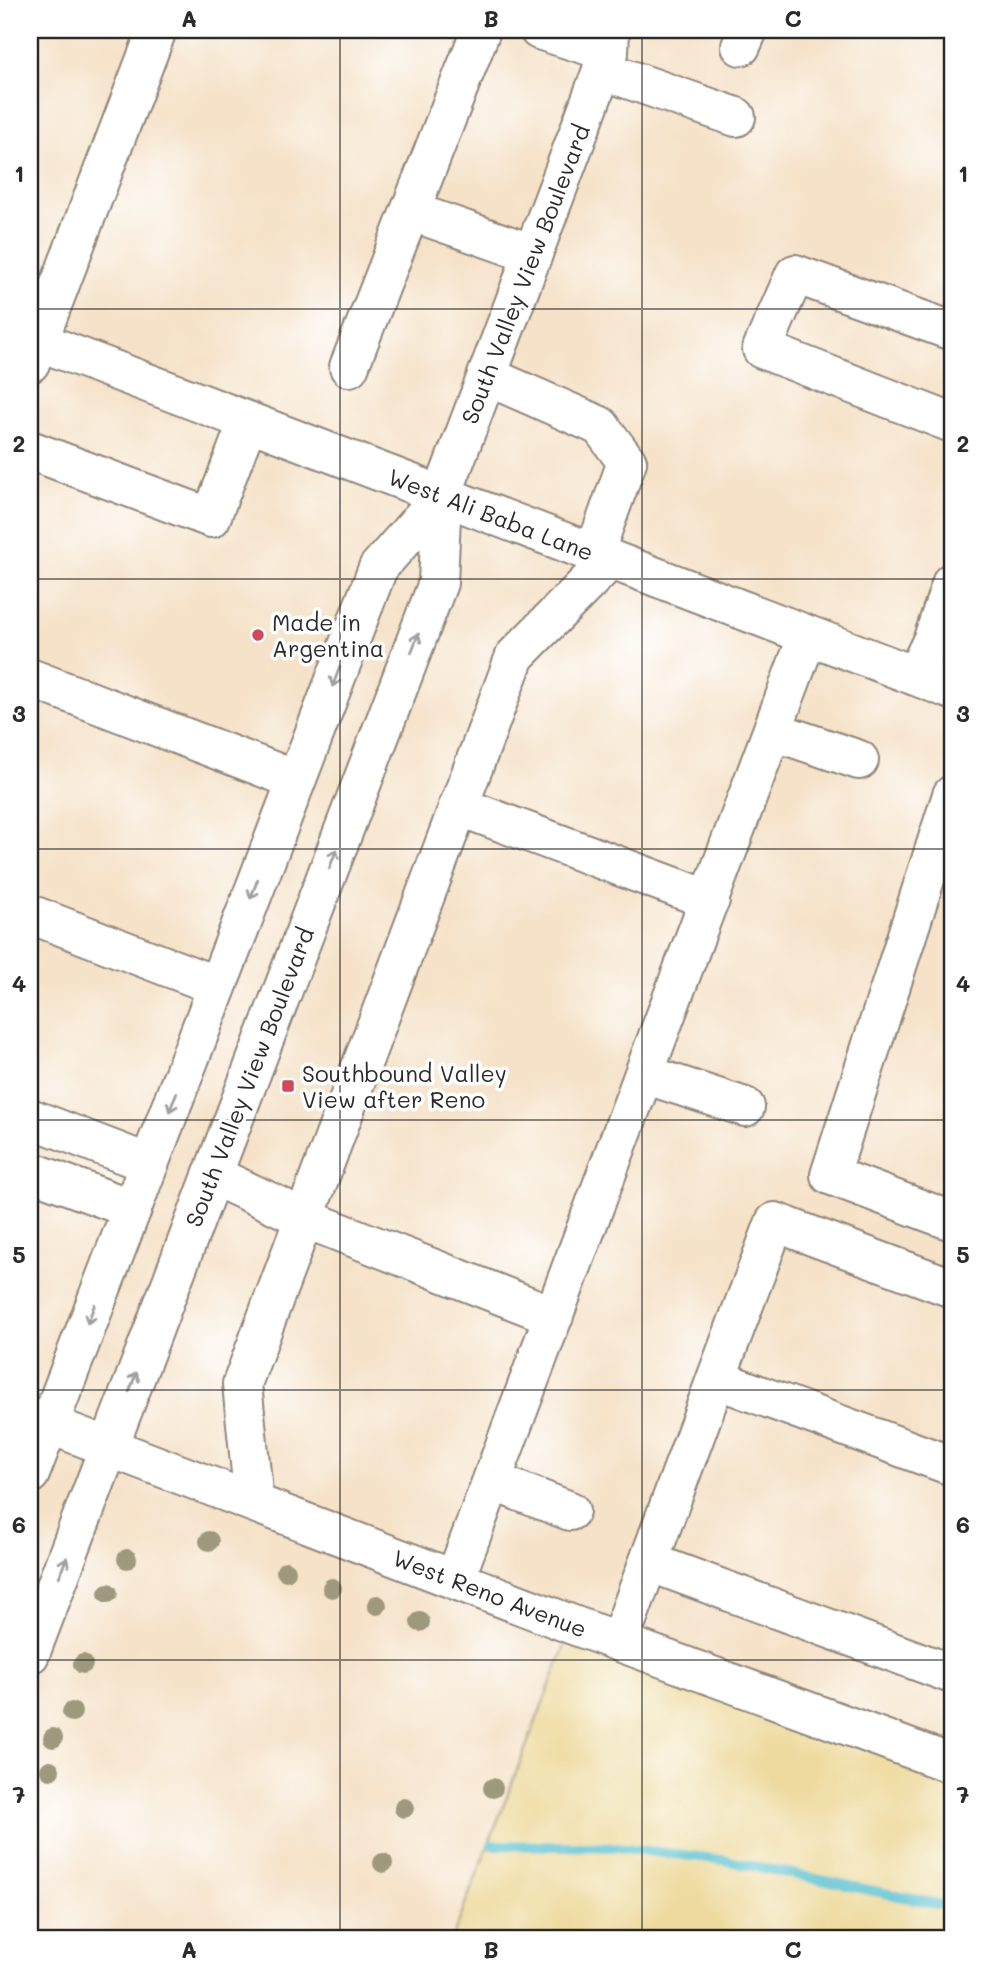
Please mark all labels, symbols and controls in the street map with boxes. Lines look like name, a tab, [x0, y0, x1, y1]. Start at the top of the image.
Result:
text: A	[181, 3, 197, 33]
text: B	[483, 3, 499, 33]
text: C	[784, 3, 802, 33]
street label: South Valley View Boulevard	[454, 120, 596, 428]
text: 1	[14, 158, 24, 188]
text: 1	[958, 158, 968, 188]
text: 2	[13, 428, 25, 458]
text: 2	[957, 428, 969, 458]
street label: West Ali Baba Lane	[384, 461, 598, 567]
place label: Made in Argentina	[272, 607, 384, 663]
marker: Made in Argentina	[250, 627, 266, 643]
one-way arrow	[410, 633, 422, 655]
one-way arrow	[329, 666, 341, 687]
text: 3	[12, 698, 26, 728]
text: 3	[956, 698, 970, 728]
one-way arrow	[327, 849, 340, 871]
one-way arrow	[247, 878, 260, 900]
street label: South Valley View Boulevard	[178, 923, 320, 1231]
text: 4	[12, 968, 26, 998]
text: 4	[956, 968, 970, 998]
place label: Southbound Valley View after Reno	[302, 1058, 507, 1114]
marker: Southbound Valley View after Reno	[280, 1078, 296, 1094]
one-way arrow	[165, 1090, 178, 1112]
text: 5	[12, 1239, 26, 1269]
text: 5	[956, 1239, 970, 1269]
one-way arrow	[84, 1303, 97, 1325]
one-way arrow	[128, 1372, 140, 1394]
text: 6	[12, 1509, 26, 1539]
text: 6	[956, 1509, 970, 1539]
street label: West Reno Avenue	[389, 1542, 591, 1644]
one-way arrow	[57, 1556, 70, 1578]
text: 7	[13, 1779, 26, 1809]
text: 7	[957, 1779, 970, 1809]
text: A	[181, 1934, 197, 1964]
text: B	[483, 1934, 499, 1964]
text: C	[784, 1934, 802, 1964]

